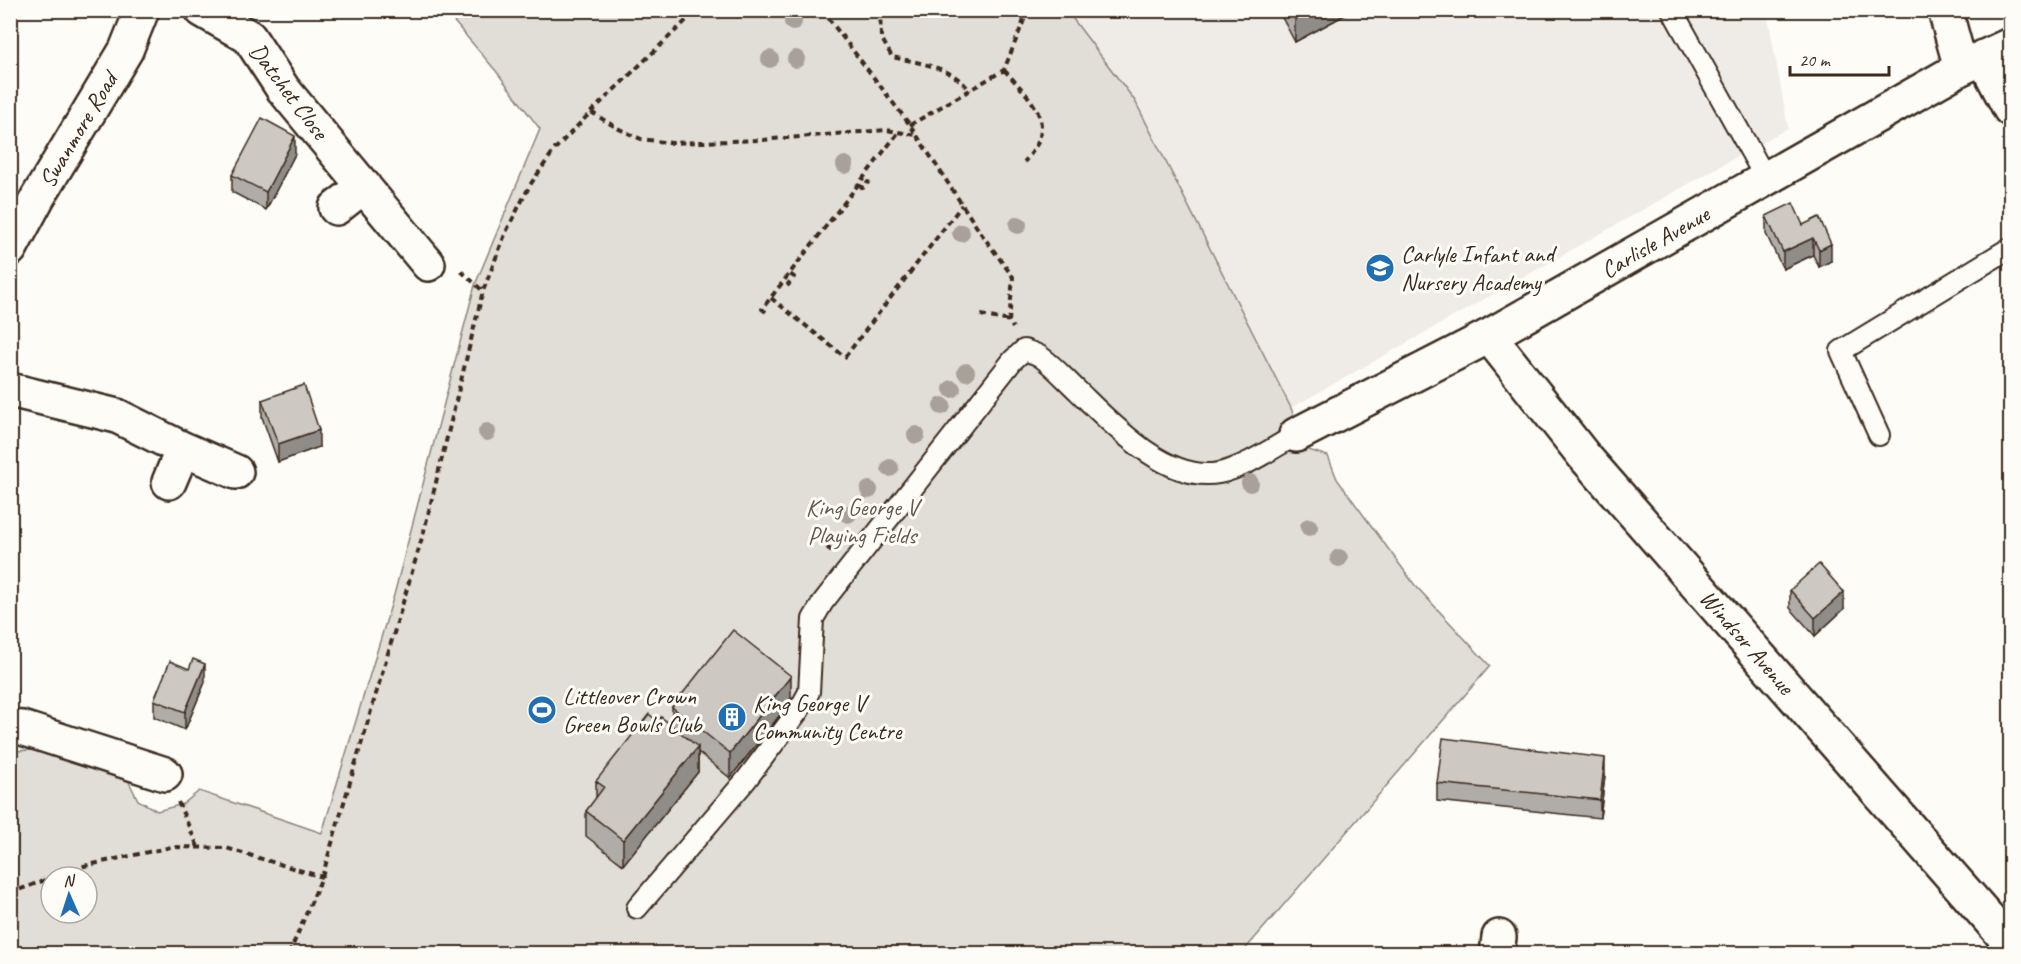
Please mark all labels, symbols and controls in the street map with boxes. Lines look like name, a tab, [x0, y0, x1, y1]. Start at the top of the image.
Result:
street label: Datchet Close	[243, 37, 336, 147]
scale bar	[1790, 39, 1889, 77]
text: 20 m	[1799, 49, 1832, 71]
street label: Swanmore Road	[32, 64, 126, 193]
street label: Carlisle Avenue	[1595, 198, 1716, 285]
place label: Carlyle Infant and Nursery Academy	[1401, 239, 1557, 297]
school or university icon: Carlyle Infant and Nursery Academy	[1364, 252, 1396, 284]
park label: King George V Playing Fields	[806, 492, 923, 550]
street label: Windsor Avenue	[1693, 583, 1802, 702]
place label: Littleover Crown Green Bowls Club	[563, 681, 703, 739]
place label: King George V Community Centre	[753, 688, 904, 746]
sports icon: Littleover Crown Green Bowls Club	[526, 694, 558, 726]
building icon: King George V Community Centre	[716, 701, 748, 733]
north arrow	[39, 865, 99, 925]
text: N	[63, 871, 77, 891]

